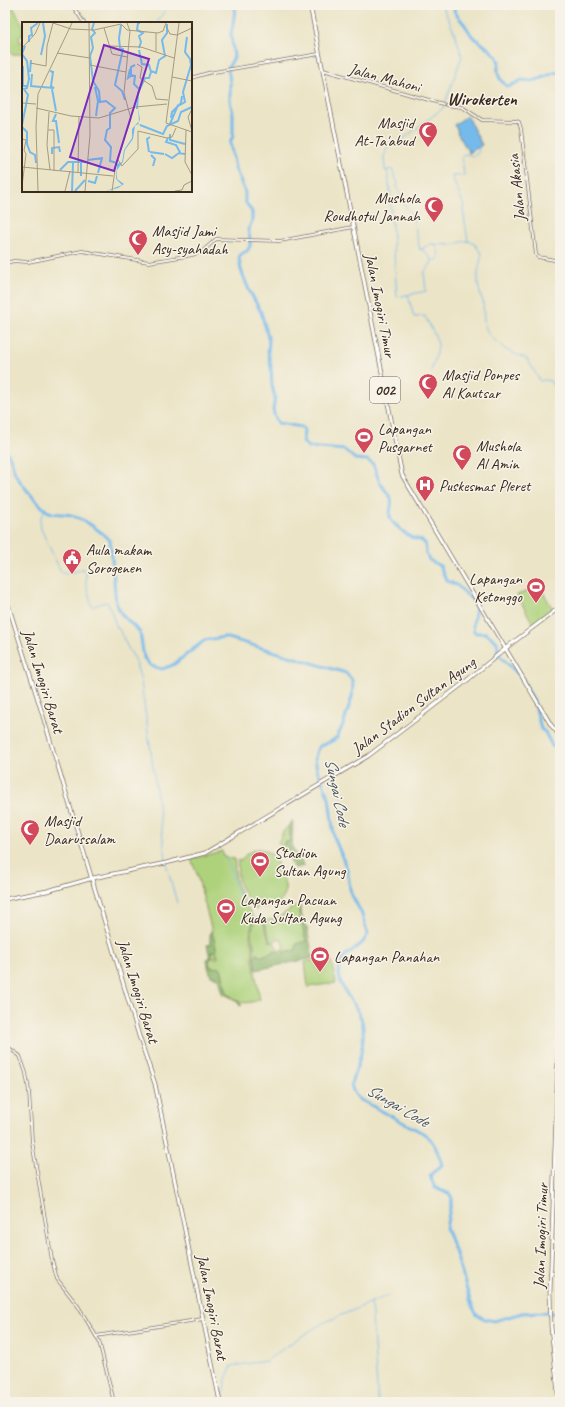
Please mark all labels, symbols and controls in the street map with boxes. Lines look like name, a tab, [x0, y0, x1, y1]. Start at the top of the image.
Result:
inset map	[22, 22, 192, 192]
street label: Jalan Mahoni	[346, 59, 425, 98]
district label: Wirokerten	[447, 88, 517, 110]
place label: Masjid At-Ta'abud	[355, 113, 417, 151]
mosque icon: Masjid At-Ta'abud	[417, 120, 439, 148]
street label: Jalan Akasia	[503, 152, 531, 223]
place label: Mushola Roudhotul Jannah	[323, 188, 422, 226]
mosque icon: Mushola Roudhotul Jannah	[423, 195, 445, 223]
place label: Masjid Jami Asy-syahadah	[152, 221, 228, 259]
mosque icon: Masjid Jami Asy-syahadah	[127, 228, 149, 256]
street label: Jalan Imogiri Timur	[360, 251, 400, 361]
place label: Masjid Ponpes Al Kautsar	[442, 365, 520, 403]
mosque icon: Masjid Ponpes Al Kautsar	[417, 372, 439, 400]
road number: 002	[370, 377, 400, 403]
place label: Lapangan Pusgarnet	[378, 419, 434, 457]
sports icon: Lapangan Pusgarnet	[353, 426, 375, 454]
place label: Mushola Al Amin	[476, 436, 522, 474]
mosque icon: Mushola Al Amin	[451, 443, 473, 471]
hospital icon: Puskesmas Pleret	[414, 474, 436, 502]
place label: Puskesmas Pleret	[439, 476, 532, 496]
place label: Aula makam Sorogenen	[86, 540, 153, 578]
public building icon: Aula makam Sorogenen	[61, 547, 83, 575]
place label: Lapangan Ketonggo	[469, 569, 523, 607]
sports icon: Lapangan Ketonggo	[525, 576, 547, 604]
street label: Jalan Imogiri Barat	[18, 626, 69, 737]
street label: Jalan Stadion Sultan Agung	[347, 652, 481, 759]
water label: Sungai Code	[320, 757, 355, 830]
place label: Masjid Daarussalam	[44, 811, 116, 849]
mosque icon: Masjid Daarussalam	[19, 818, 41, 846]
place label: Stadion Sultan Agung	[274, 843, 347, 881]
sports icon: Stadion Sultan Agung	[249, 850, 271, 878]
place label: Lapangan Pacuan Kuda Sultan Agung	[240, 890, 343, 928]
sports icon: Lapangan Pacuan Kuda Sultan Agung	[215, 897, 237, 925]
street label: Jalan Imogiri Barat	[113, 936, 164, 1047]
sports icon: Lapangan Panahan	[309, 945, 331, 973]
place label: Lapangan Panahan	[334, 947, 440, 967]
water label: Sungai Code	[363, 1079, 435, 1133]
street label: Jalan Imogiri Timur	[529, 1181, 553, 1290]
street label: Jalan Imogiri Barat	[192, 1252, 232, 1363]

